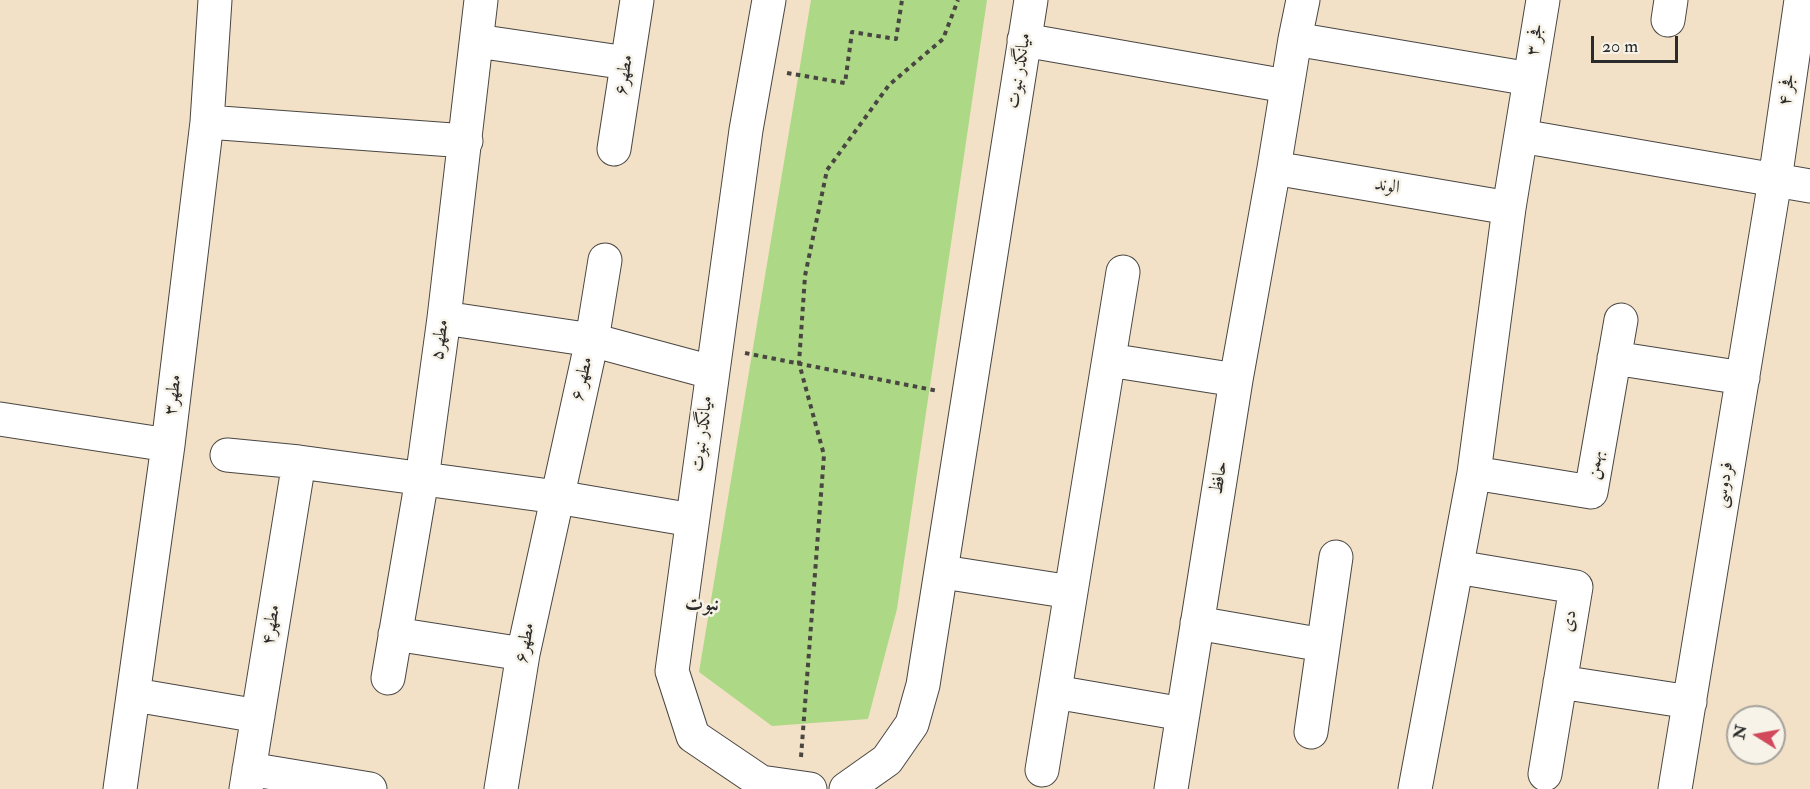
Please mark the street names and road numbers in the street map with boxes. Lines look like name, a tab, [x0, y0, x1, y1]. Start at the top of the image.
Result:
street label: فجر ۳	[1523, 22, 1549, 58]
street label: میانگذر نبوت	[1003, 32, 1037, 110]
street label: مطهر۶	[611, 53, 639, 97]
street label: فجر ۴	[1775, 73, 1801, 107]
street label: الوند	[1373, 174, 1401, 200]
street label: مطهر۵	[427, 318, 455, 362]
street label: مطهر ۶	[567, 355, 599, 403]
street label: مطهر۳	[161, 374, 187, 416]
street label: میانگذر نبوت	[688, 395, 718, 473]
street label: بهمن	[1583, 449, 1609, 481]
street label: حافظ	[1207, 460, 1233, 496]
street label: فردوسی	[1711, 461, 1739, 509]
street label: مطهر۴	[258, 603, 286, 647]
street label: دی	[1557, 608, 1583, 634]
street label: مطهر۶	[512, 621, 540, 665]

